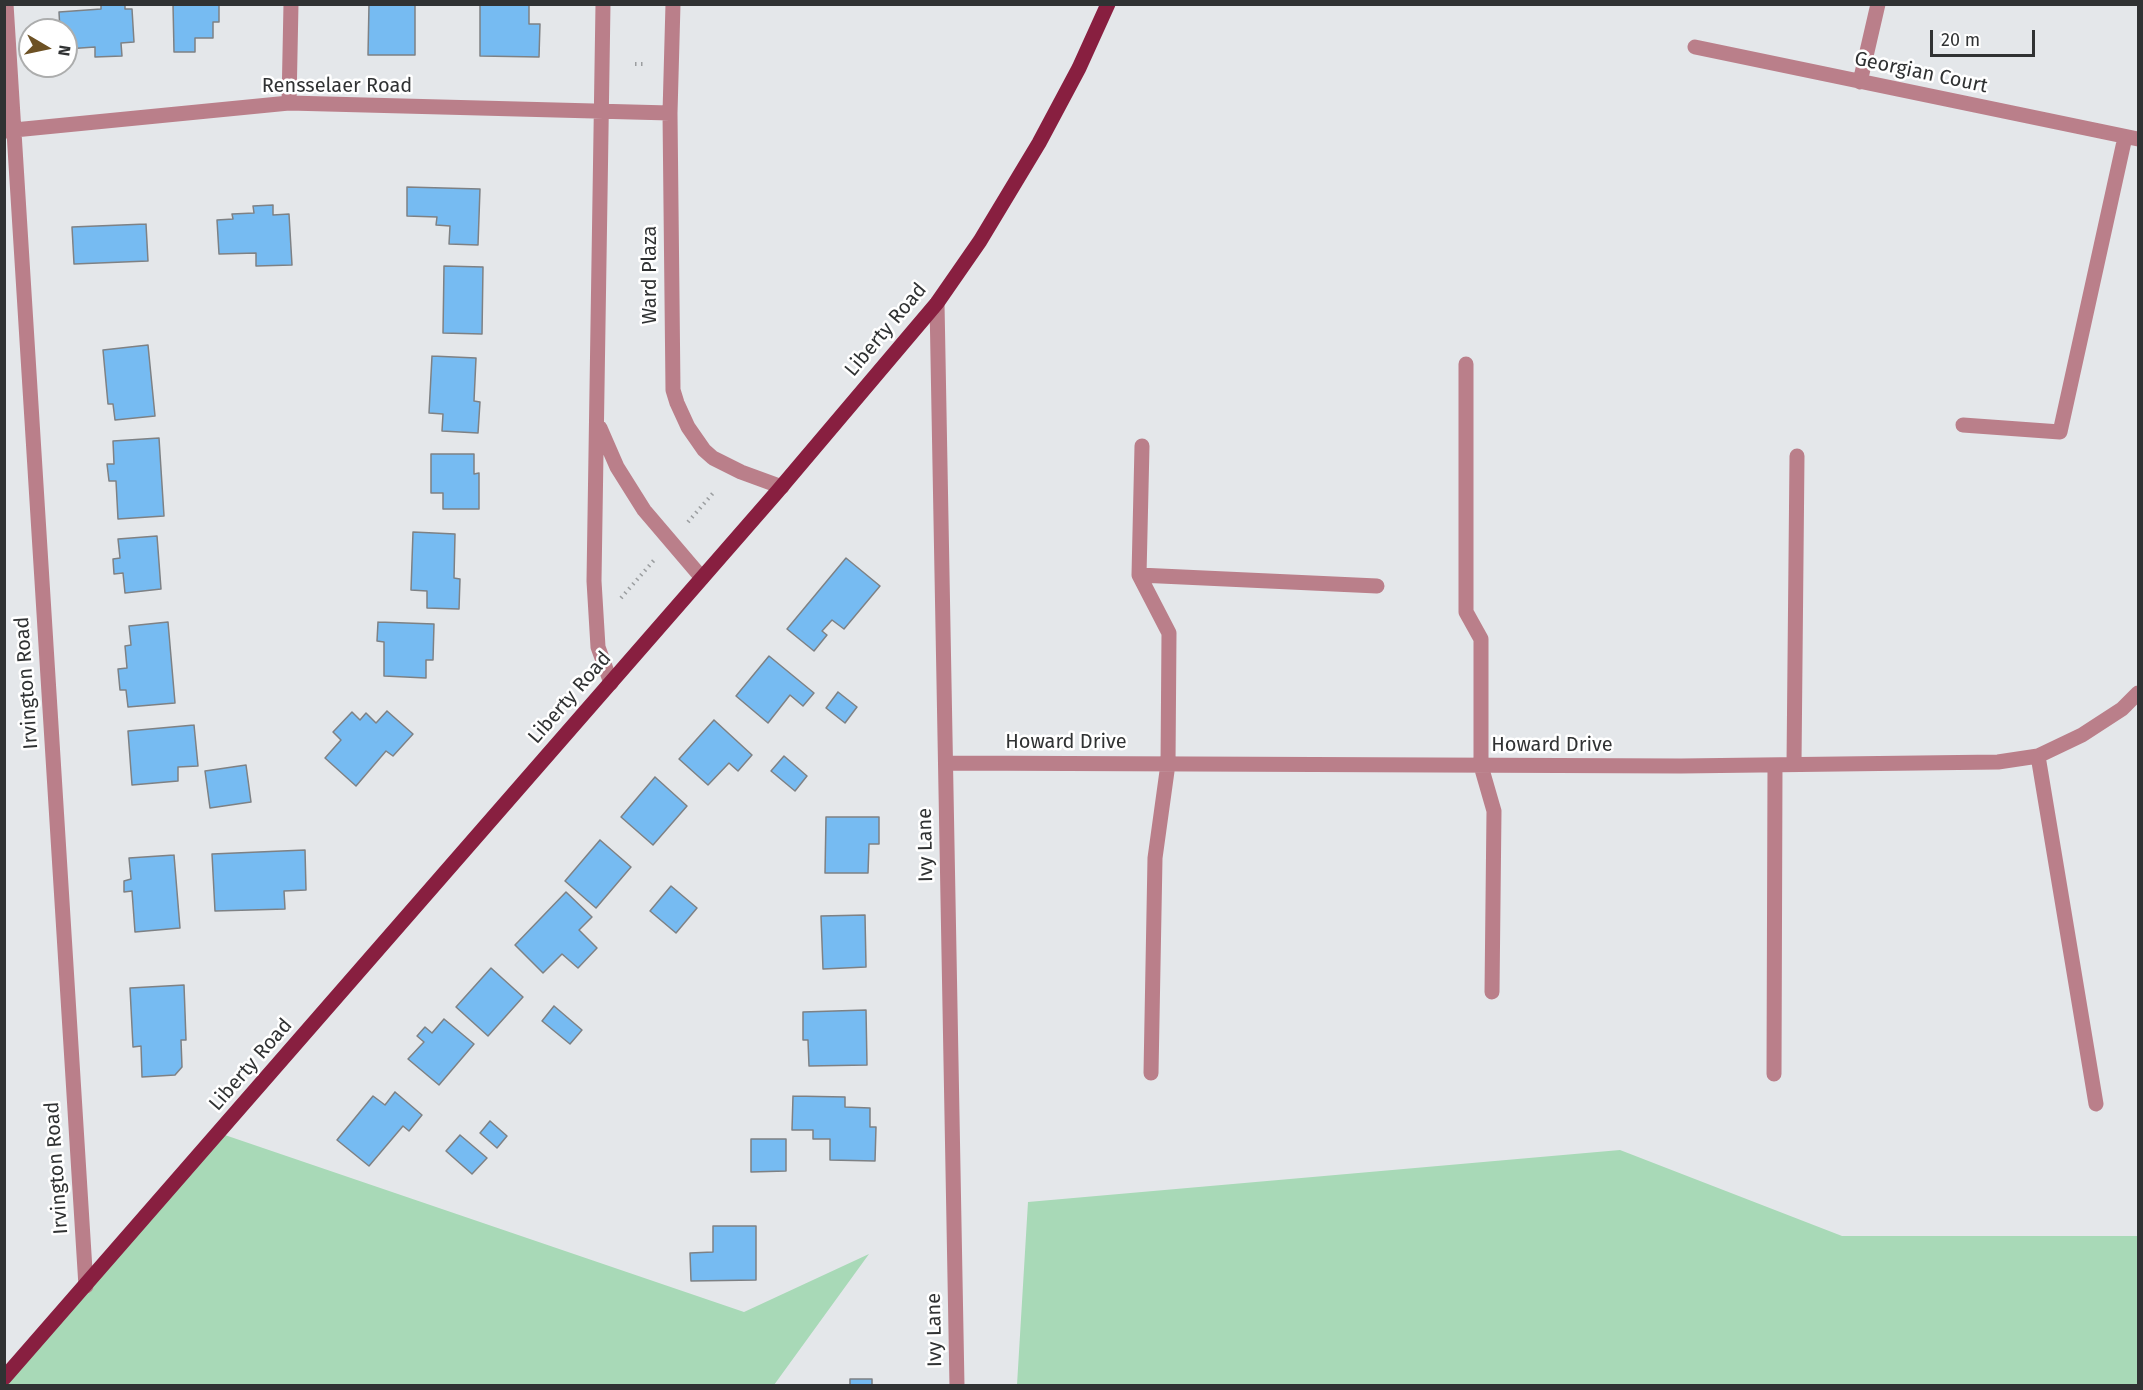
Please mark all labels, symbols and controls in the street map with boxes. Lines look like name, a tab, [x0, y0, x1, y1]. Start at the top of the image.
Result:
north arrow	[18, 18, 78, 78]
scale bar	[1933, 18, 2038, 56]
text: 20 m	[1941, 29, 1980, 51]
text: N	[54, 44, 75, 57]
street label: Georgian Court	[1852, 47, 1990, 99]
street label: Rensselaer Road	[262, 74, 412, 98]
street label: Ward Plaza	[638, 226, 662, 324]
street label: Liberty Road	[840, 278, 932, 382]
street label: Irvington Road	[10, 616, 44, 750]
street label: Liberty Road	[523, 647, 617, 749]
street label: Howard Drive	[1005, 730, 1127, 754]
street label: Howard Drive	[1491, 733, 1613, 757]
street label: Ivy Lane	[913, 808, 939, 882]
street label: Liberty Road	[204, 1014, 298, 1116]
street label: Irvington Road	[40, 1101, 74, 1235]
street label: Ivy Lane	[922, 1293, 948, 1367]

